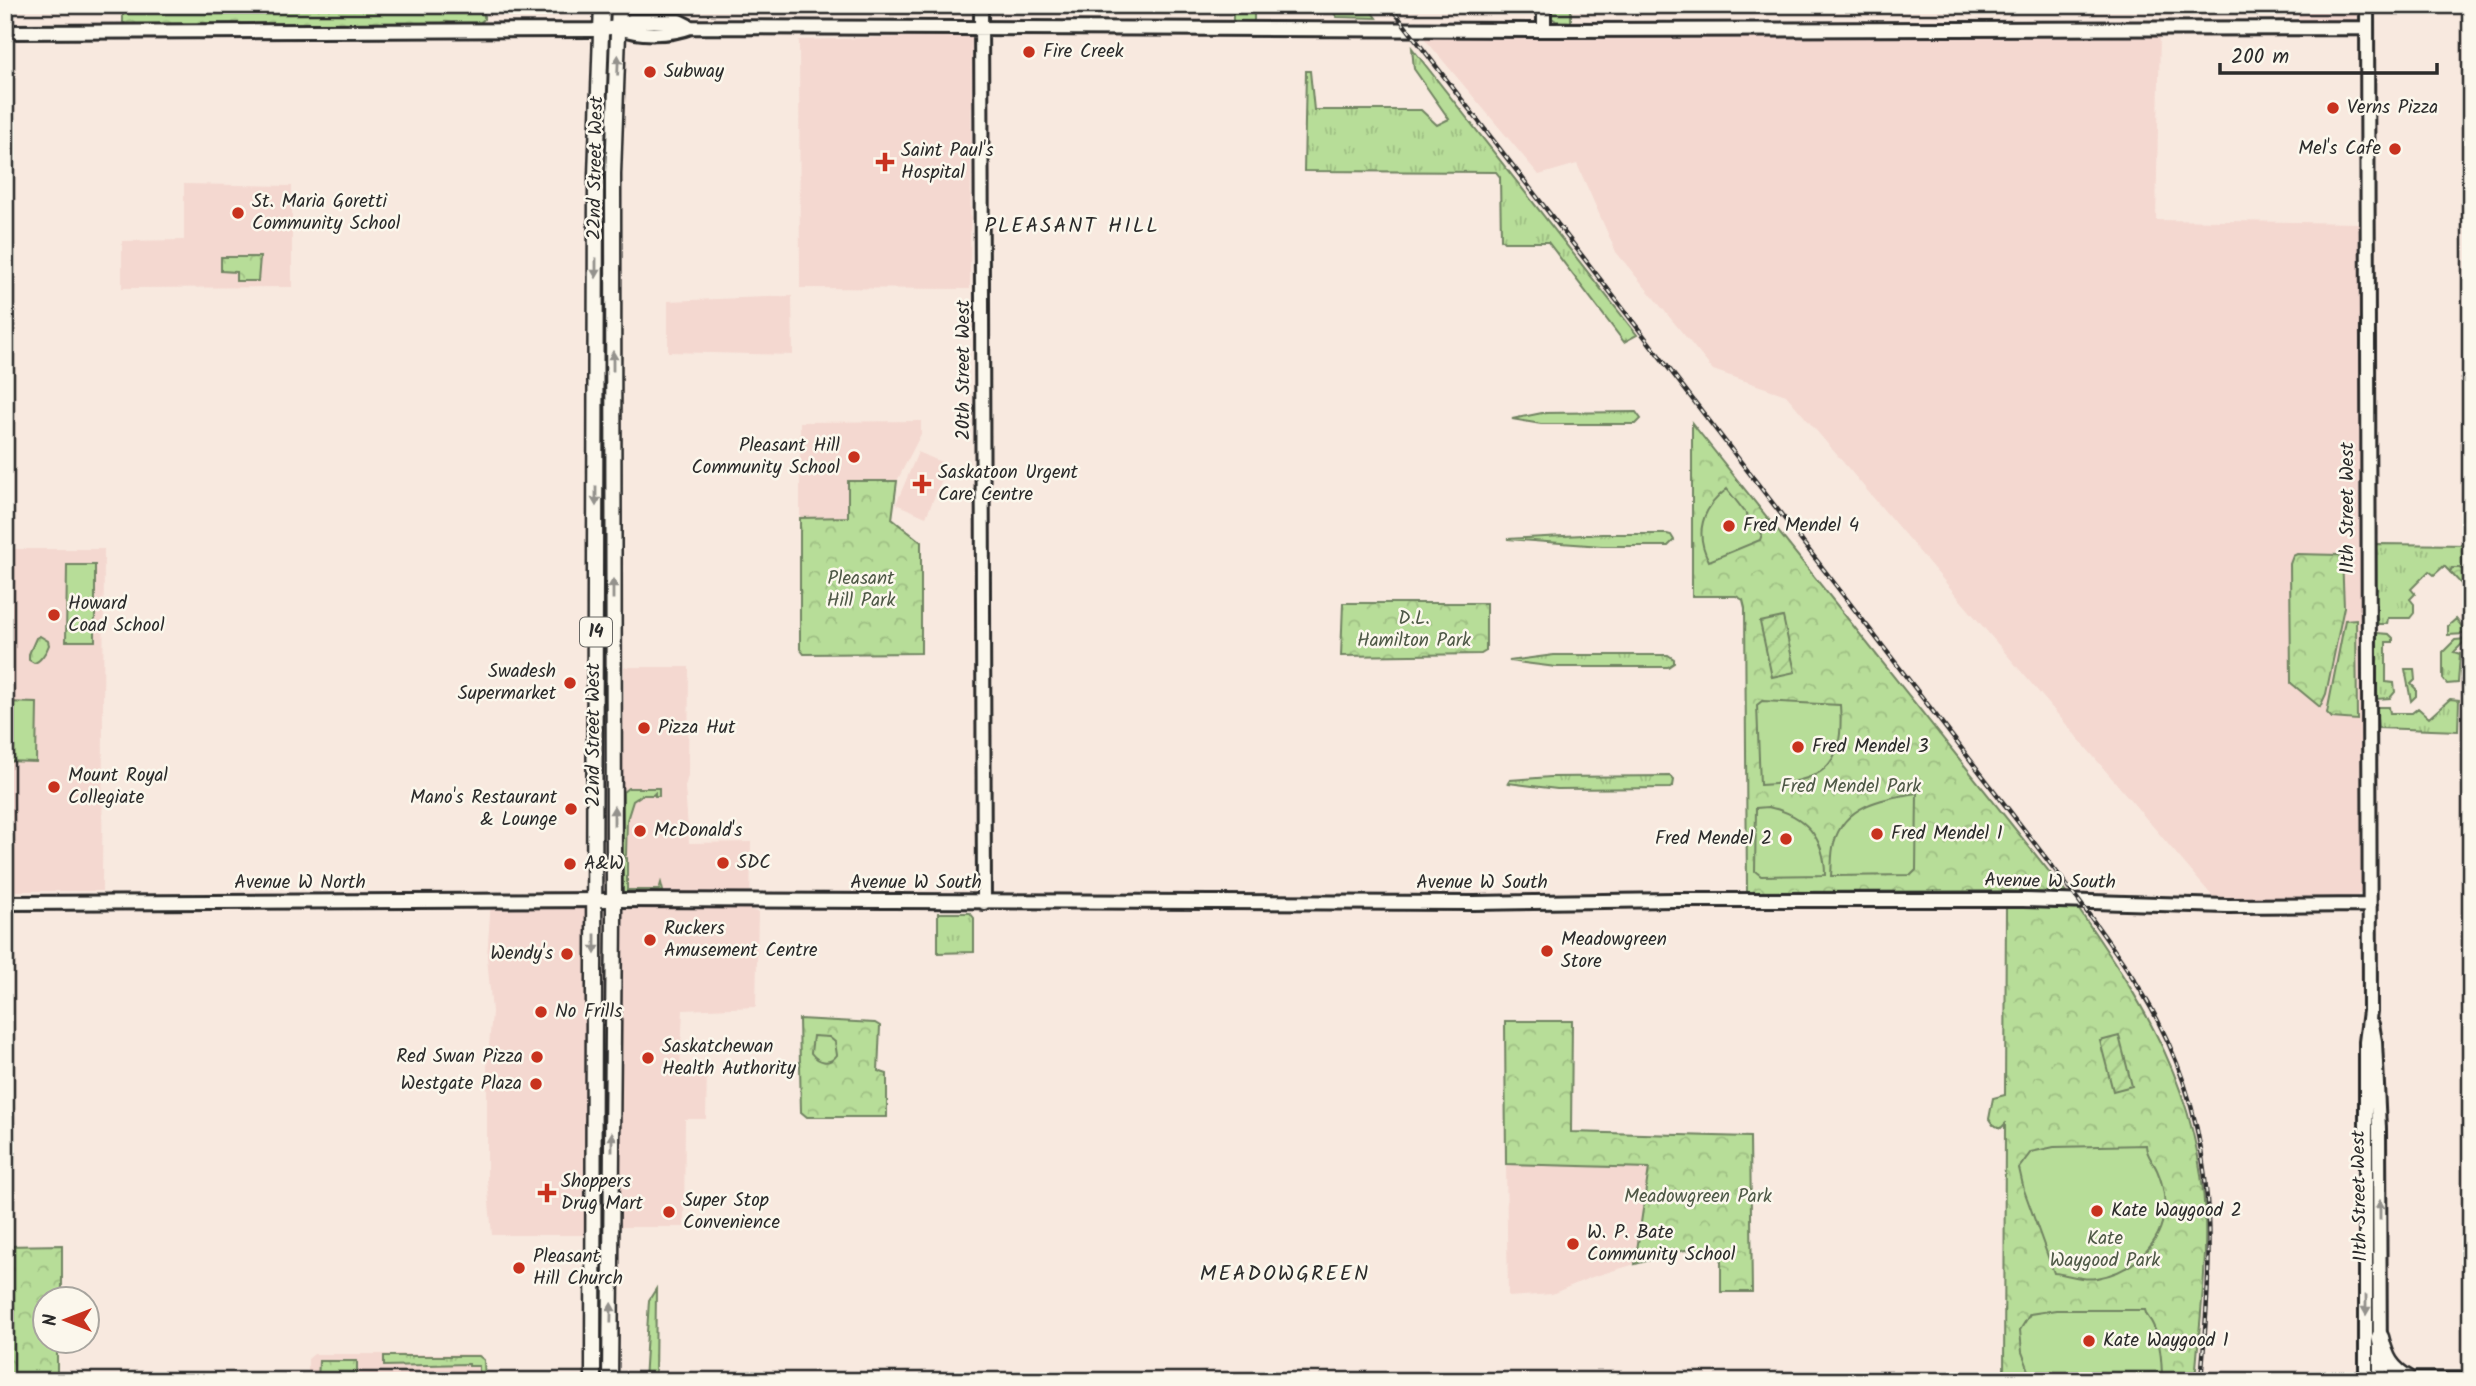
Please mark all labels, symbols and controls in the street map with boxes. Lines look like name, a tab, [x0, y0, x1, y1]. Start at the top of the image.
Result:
scale bar	[2220, 32, 2438, 76]
place label: Fire Creek	[1043, 37, 1124, 67]
text: 200 m	[2231, 41, 2289, 74]
marker: Fire Creek	[1021, 44, 1037, 60]
one-way arrow	[612, 54, 624, 76]
place label: Subway	[664, 57, 725, 87]
marker: Subway	[642, 64, 658, 80]
place label: Verns Pizza	[2347, 93, 2438, 123]
street label: 22nd Street West	[580, 95, 612, 240]
marker: Verns Pizza	[2325, 100, 2341, 116]
place label: Mel's Cafe	[2298, 134, 2381, 164]
place label: Saint Paul's Hospital	[901, 136, 994, 188]
marker: Mel's Cafe	[2387, 141, 2403, 157]
marker: Saint Paul's Hospital	[875, 152, 895, 172]
place label: St. Maria Goretti Community School	[252, 187, 401, 239]
marker: St. Maria Goretti Community School	[230, 205, 246, 221]
district label: PLEASANT HILL	[984, 210, 1160, 243]
one-way arrow	[590, 258, 602, 280]
street label: 20th Street West	[949, 299, 979, 440]
one-way arrow	[607, 350, 619, 372]
place label: Pleasant Hill Community School	[691, 431, 840, 483]
street label: 11th Street West	[2333, 441, 2363, 574]
marker: Pleasant Hill Community School	[846, 449, 862, 465]
place label: Saskatoon Urgent Care Centre	[938, 458, 1079, 510]
marker: Saskatoon Urgent Care Centre	[912, 474, 932, 494]
one-way arrow	[590, 485, 602, 507]
place label: Fred Mendel 4	[1743, 511, 1859, 541]
marker: Fred Mendel 4	[1721, 518, 1737, 534]
park label: Pleasant Hill Park	[827, 564, 895, 616]
one-way arrow	[607, 578, 619, 600]
place label: Howard Coad School	[68, 589, 165, 641]
park label: D.L. Hamilton Park	[1357, 604, 1471, 656]
marker: Howard Coad School	[46, 607, 62, 623]
road number: 14	[580, 618, 612, 646]
place label: Swadesh Supermarket	[458, 657, 557, 709]
street label: 22nd Street West	[579, 662, 609, 807]
marker: Swadesh Supermarket	[562, 675, 578, 691]
place label: Pizza Hut	[658, 713, 736, 743]
marker: Pizza Hut	[636, 720, 652, 736]
place label: Fred Mendel 3	[1812, 732, 1929, 762]
marker: Fred Mendel 3	[1790, 739, 1806, 755]
place label: Mount Royal Collegiate	[68, 761, 168, 813]
park label: Fred Mendel Park	[1781, 772, 1921, 802]
marker: Mount Royal Collegiate	[46, 779, 62, 795]
place label: Mano's Restaurant & Lounge	[410, 783, 558, 835]
marker: Mano's Restaurant & Lounge	[563, 801, 579, 817]
one-way arrow	[608, 805, 620, 827]
place label: McDonald's	[654, 816, 742, 846]
place label: Fred Mendel 1	[1891, 819, 2003, 849]
marker: McDonald's	[632, 823, 648, 839]
place label: Fred Mendel 2	[1655, 824, 1772, 854]
marker: Fred Mendel 1	[1869, 826, 1885, 842]
marker: Fred Mendel 2	[1778, 831, 1794, 847]
place label: SDC	[737, 848, 771, 878]
place label: A&W	[584, 849, 624, 879]
marker: SDC	[715, 855, 731, 871]
marker: A&W	[562, 856, 578, 872]
street label: Avenue W South	[1984, 866, 2116, 898]
street label: Avenue W North	[234, 868, 366, 898]
street label: Avenue W South	[850, 868, 982, 898]
street label: Avenue W South	[1416, 868, 1548, 898]
place label: Ruckers Amusement Centre	[664, 914, 818, 966]
place label: Meadowgreen Store	[1561, 925, 1667, 977]
marker: Ruckers Amusement Centre	[642, 932, 658, 948]
one-way arrow	[589, 933, 601, 955]
place label: Wendy's	[490, 939, 553, 969]
marker: Meadowgreen Store	[1539, 943, 1555, 959]
marker: Wendy's	[559, 946, 575, 962]
place label: No Frills	[555, 997, 622, 1027]
marker: No Frills	[533, 1004, 549, 1020]
place label: Saskatchewan Health Authority	[662, 1032, 797, 1084]
place label: Red Swan Pizza	[396, 1042, 523, 1072]
marker: Red Swan Pizza	[529, 1049, 545, 1065]
marker: Saskatchewan Health Authority	[640, 1050, 656, 1066]
place label: Westgate Plaza	[401, 1069, 522, 1099]
marker: Westgate Plaza	[528, 1076, 544, 1092]
street label: 11th Street West	[2344, 1129, 2376, 1262]
one-way arrow	[606, 1131, 618, 1153]
place label: Shoppers Drug Mart	[561, 1167, 644, 1219]
park label: Meadowgreen Park	[1624, 1182, 1772, 1212]
marker: Shoppers Drug Mart	[539, 1185, 555, 1201]
place label: Super Stop Convenience	[683, 1186, 780, 1238]
place label: Kate Waygood 2	[2111, 1196, 2242, 1226]
one-way arrow	[2374, 1198, 2386, 1220]
marker: Kate Waygood 2	[2089, 1203, 2105, 1219]
marker: Super Stop Convenience	[661, 1204, 677, 1220]
place label: W. P. Bate Community School	[1587, 1218, 1736, 1270]
park label: Kate Waygood Park	[2050, 1224, 2160, 1276]
marker: W. P. Bate Community School	[1565, 1236, 1581, 1252]
place label: Pleasant Hill Church	[533, 1242, 623, 1294]
district label: MEADOWGREEN	[1200, 1258, 1370, 1291]
marker: Pleasant Hill Church	[511, 1260, 527, 1276]
north arrow	[32, 1284, 102, 1354]
one-way arrow	[2360, 1294, 2372, 1316]
one-way arrow	[605, 1301, 617, 1323]
text: N	[36, 1314, 66, 1326]
place label: Kate Waygood 1	[2103, 1326, 2229, 1356]
marker: Kate Waygood 1	[2081, 1333, 2097, 1349]

